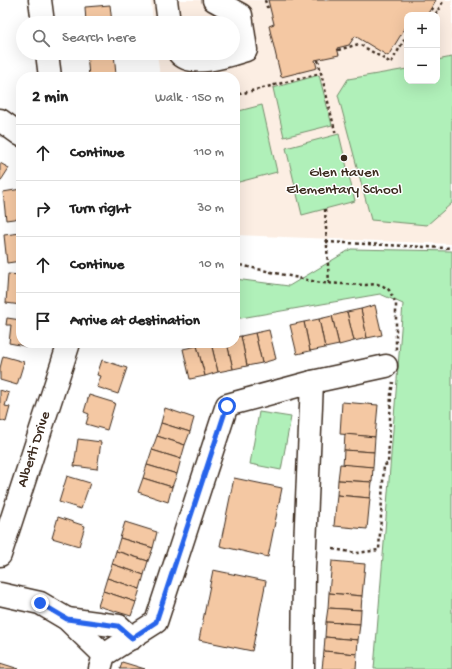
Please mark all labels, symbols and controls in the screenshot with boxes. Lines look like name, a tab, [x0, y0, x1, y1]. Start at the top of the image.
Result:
map controls	[404, 12, 440, 84]
button: +	[404, 12, 440, 48]
search box	[16, 16, 240, 60]
icon: search	[30, 27, 52, 49]
text: Search here	[62, 29, 136, 47]
button: −	[404, 48, 440, 84]
text: 2 min	[32, 88, 68, 108]
text: Walk · 150 m	[155, 91, 224, 106]
icon: ahead	[32, 142, 54, 164]
text: Continue	[70, 144, 124, 162]
text: 110 m	[194, 145, 224, 160]
marker: Glen Haven Elementary School	[339, 153, 349, 163]
place label: Glen Haven Elementary School	[286, 164, 402, 199]
icon: right	[32, 198, 54, 220]
text: Turn right	[70, 200, 130, 218]
text: 30 m	[198, 201, 224, 216]
icon: ahead	[32, 254, 54, 276]
text: Continue	[70, 256, 124, 274]
text: 10 m	[199, 257, 224, 272]
icon: arrive	[32, 310, 54, 332]
text: Arrive at destination	[70, 312, 200, 330]
route start	[218, 397, 236, 415]
street label: Alberti Drive	[14, 409, 55, 490]
route end	[31, 594, 49, 612]

